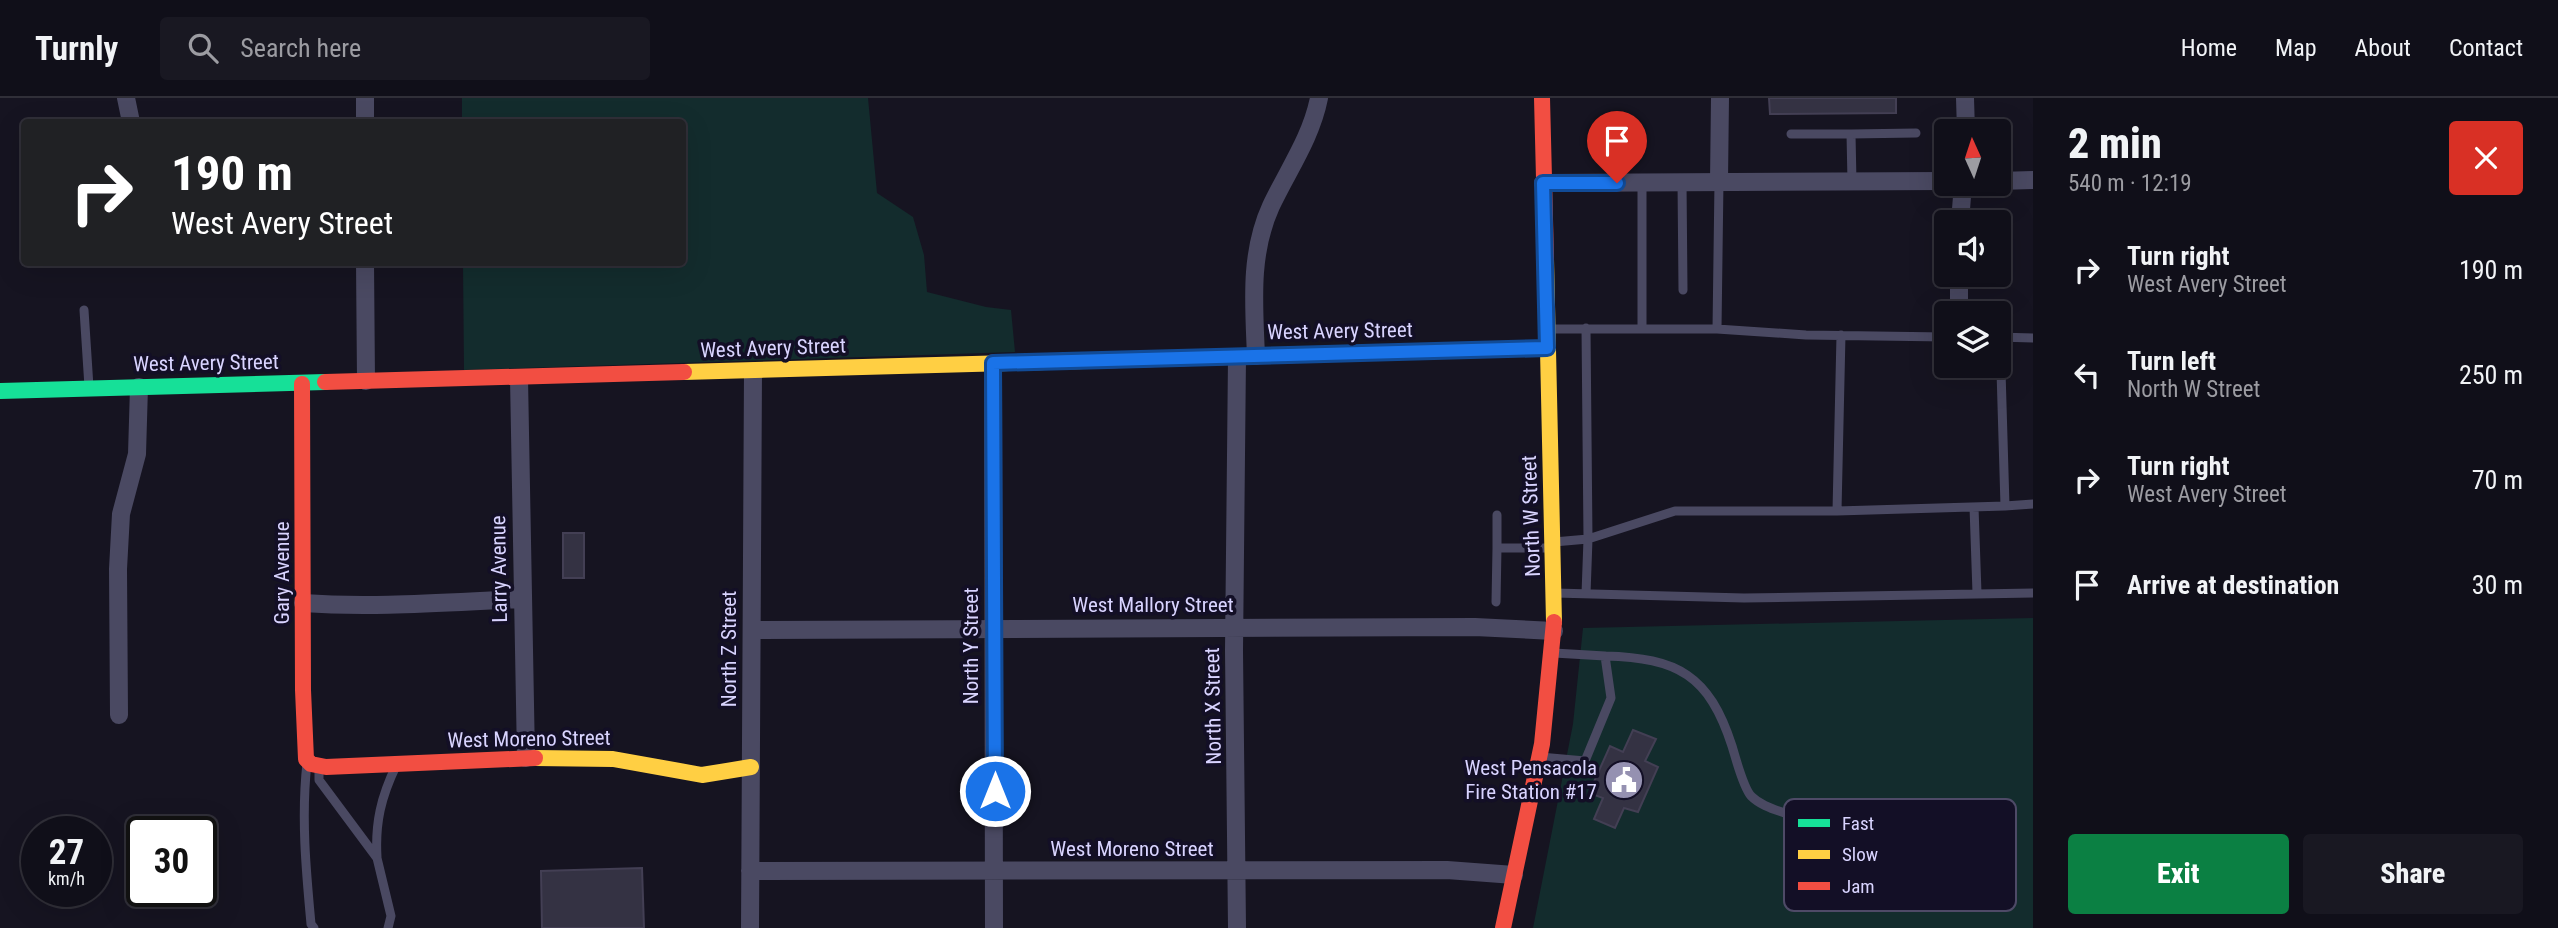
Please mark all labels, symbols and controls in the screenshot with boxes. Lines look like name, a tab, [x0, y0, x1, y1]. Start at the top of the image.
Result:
search box	[160, 17, 650, 80]
text: Turnly	[35, 29, 118, 68]
icon: search	[184, 29, 222, 67]
text: Search here	[240, 33, 361, 63]
text: Home	[2181, 34, 2237, 62]
text: Map	[2275, 34, 2317, 62]
text: About	[2355, 34, 2411, 62]
text: Contact	[2449, 34, 2523, 62]
pin	[1587, 111, 1647, 183]
north arrow	[1934, 119, 2011, 196]
map controls	[1934, 119, 2011, 378]
text: 2 min	[2068, 119, 2162, 168]
button: close	[2449, 121, 2523, 195]
icon: arrive	[1598, 122, 1636, 160]
text: 190 m	[171, 145, 293, 202]
icon: right	[56, 147, 147, 238]
text: 540 m · 12:19	[2068, 170, 2192, 197]
text: West Avery Street	[171, 204, 393, 242]
button: sound	[1934, 210, 2011, 287]
text: Turn right	[2127, 241, 2229, 271]
icon: right	[2068, 251, 2106, 289]
text: 190 m	[2459, 255, 2523, 285]
text: West Avery Street	[2127, 271, 2287, 298]
button: layers	[1934, 301, 2011, 378]
street label: West Avery Street	[1267, 318, 1413, 344]
street label: West Avery Street	[700, 333, 846, 363]
text: Turn left	[2127, 346, 2216, 376]
street label: West Avery Street	[133, 350, 279, 376]
icon: left	[2068, 356, 2106, 394]
text: 250 m	[2459, 360, 2523, 390]
text: North W Street	[2127, 376, 2260, 403]
text: Turn right	[2127, 451, 2229, 481]
street label: North W Street	[1517, 455, 1545, 577]
icon: right	[2068, 461, 2106, 499]
text: 70 m	[2472, 465, 2523, 495]
text: West Avery Street	[2127, 481, 2287, 508]
street label: Larry Avenue	[486, 515, 512, 623]
street label: Gary Avenue	[270, 521, 294, 625]
icon: arrive	[2068, 566, 2106, 604]
text: Arrive at destination	[2127, 570, 2339, 600]
text: 30 m	[2472, 570, 2523, 600]
street label: North Y Street	[959, 588, 983, 704]
street label: North Z Street	[717, 591, 741, 707]
street label: West Mallory Street	[1072, 593, 1234, 617]
street label: North X Street	[1200, 647, 1226, 765]
street label: West Moreno Street	[447, 726, 611, 752]
position arrow	[958, 754, 1032, 828]
place label: West Pensacola Fire Station #17	[1465, 756, 1597, 804]
public building icon: West Pensacola Fire Station #17	[1603, 759, 1645, 801]
legend	[1784, 799, 2016, 911]
text: Fast	[1842, 812, 1874, 835]
speed limit sign: 30	[126, 816, 217, 907]
text: 27	[49, 832, 84, 873]
button: Exit	[2068, 834, 2289, 914]
button: Share	[2303, 834, 2523, 914]
street label: West Moreno Street	[1050, 837, 1214, 861]
text: Slow	[1842, 843, 1878, 866]
text: km/h	[48, 868, 85, 889]
text: Jam	[1842, 875, 1875, 898]

